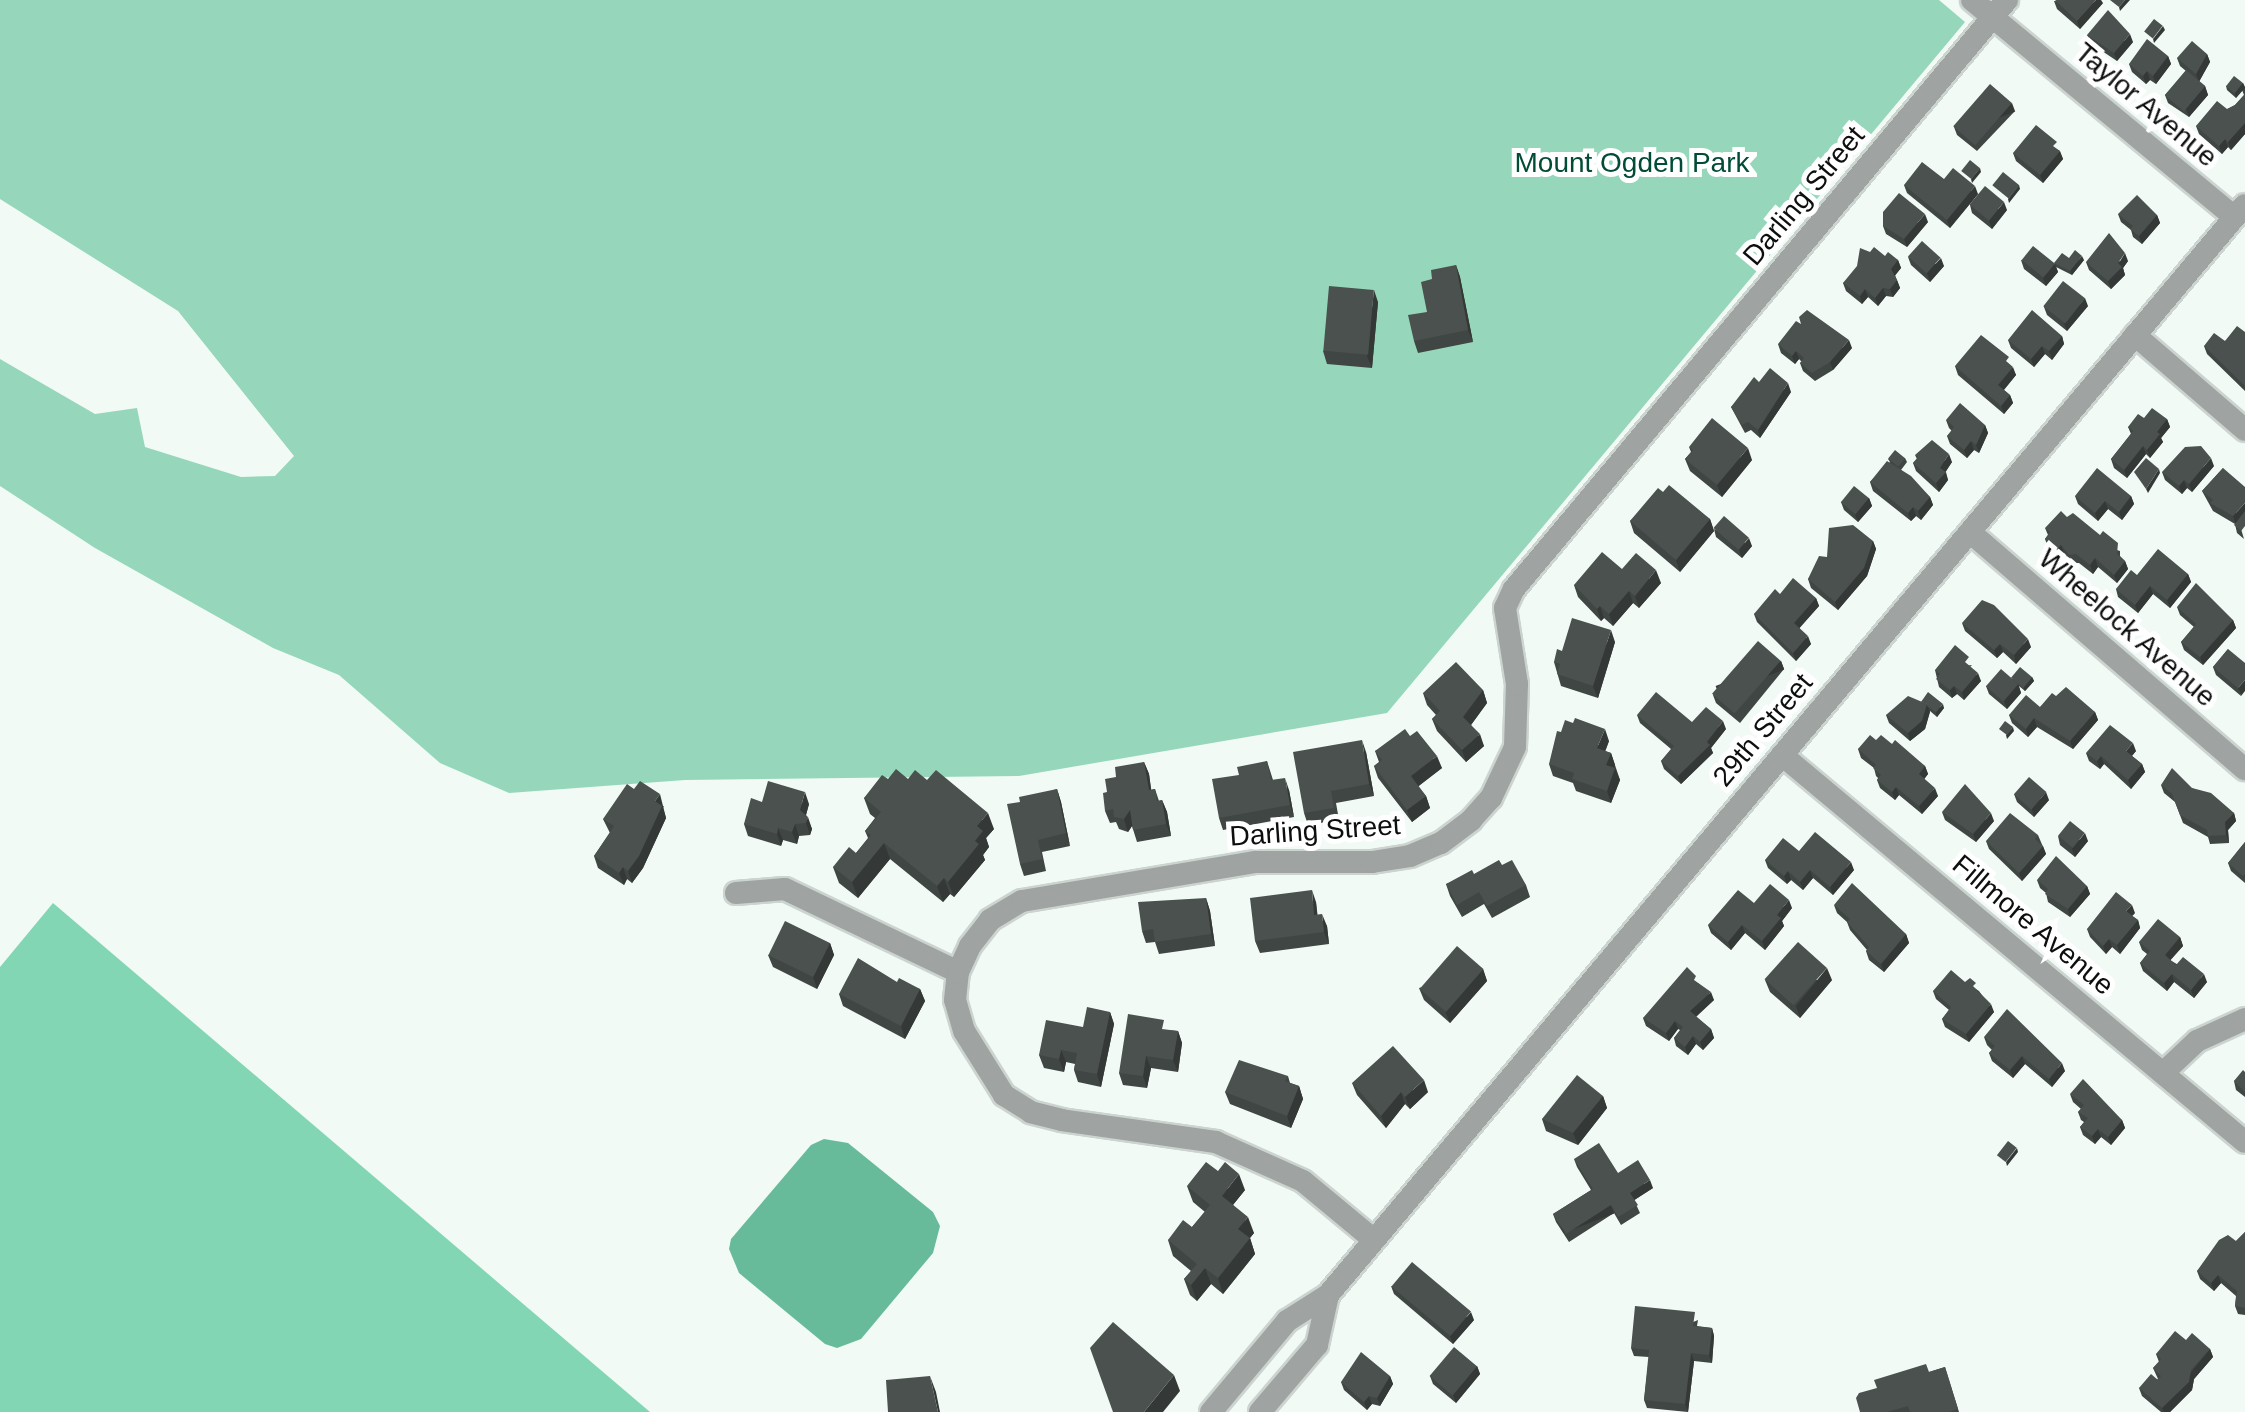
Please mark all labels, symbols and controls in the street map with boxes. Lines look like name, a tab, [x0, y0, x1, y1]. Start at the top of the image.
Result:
street label: Taylor Avenue	[2067, 35, 2225, 175]
street label: Darling Street	[1736, 120, 1872, 272]
park label: Mount Ogden Park	[1514, 146, 1750, 180]
street label: Wheelock Avenue	[2031, 541, 2223, 715]
street label: 29th Street	[1706, 667, 1820, 793]
street label: Darling Street	[1228, 808, 1402, 854]
street label: Fillmore Avenue	[1945, 847, 2121, 1003]

